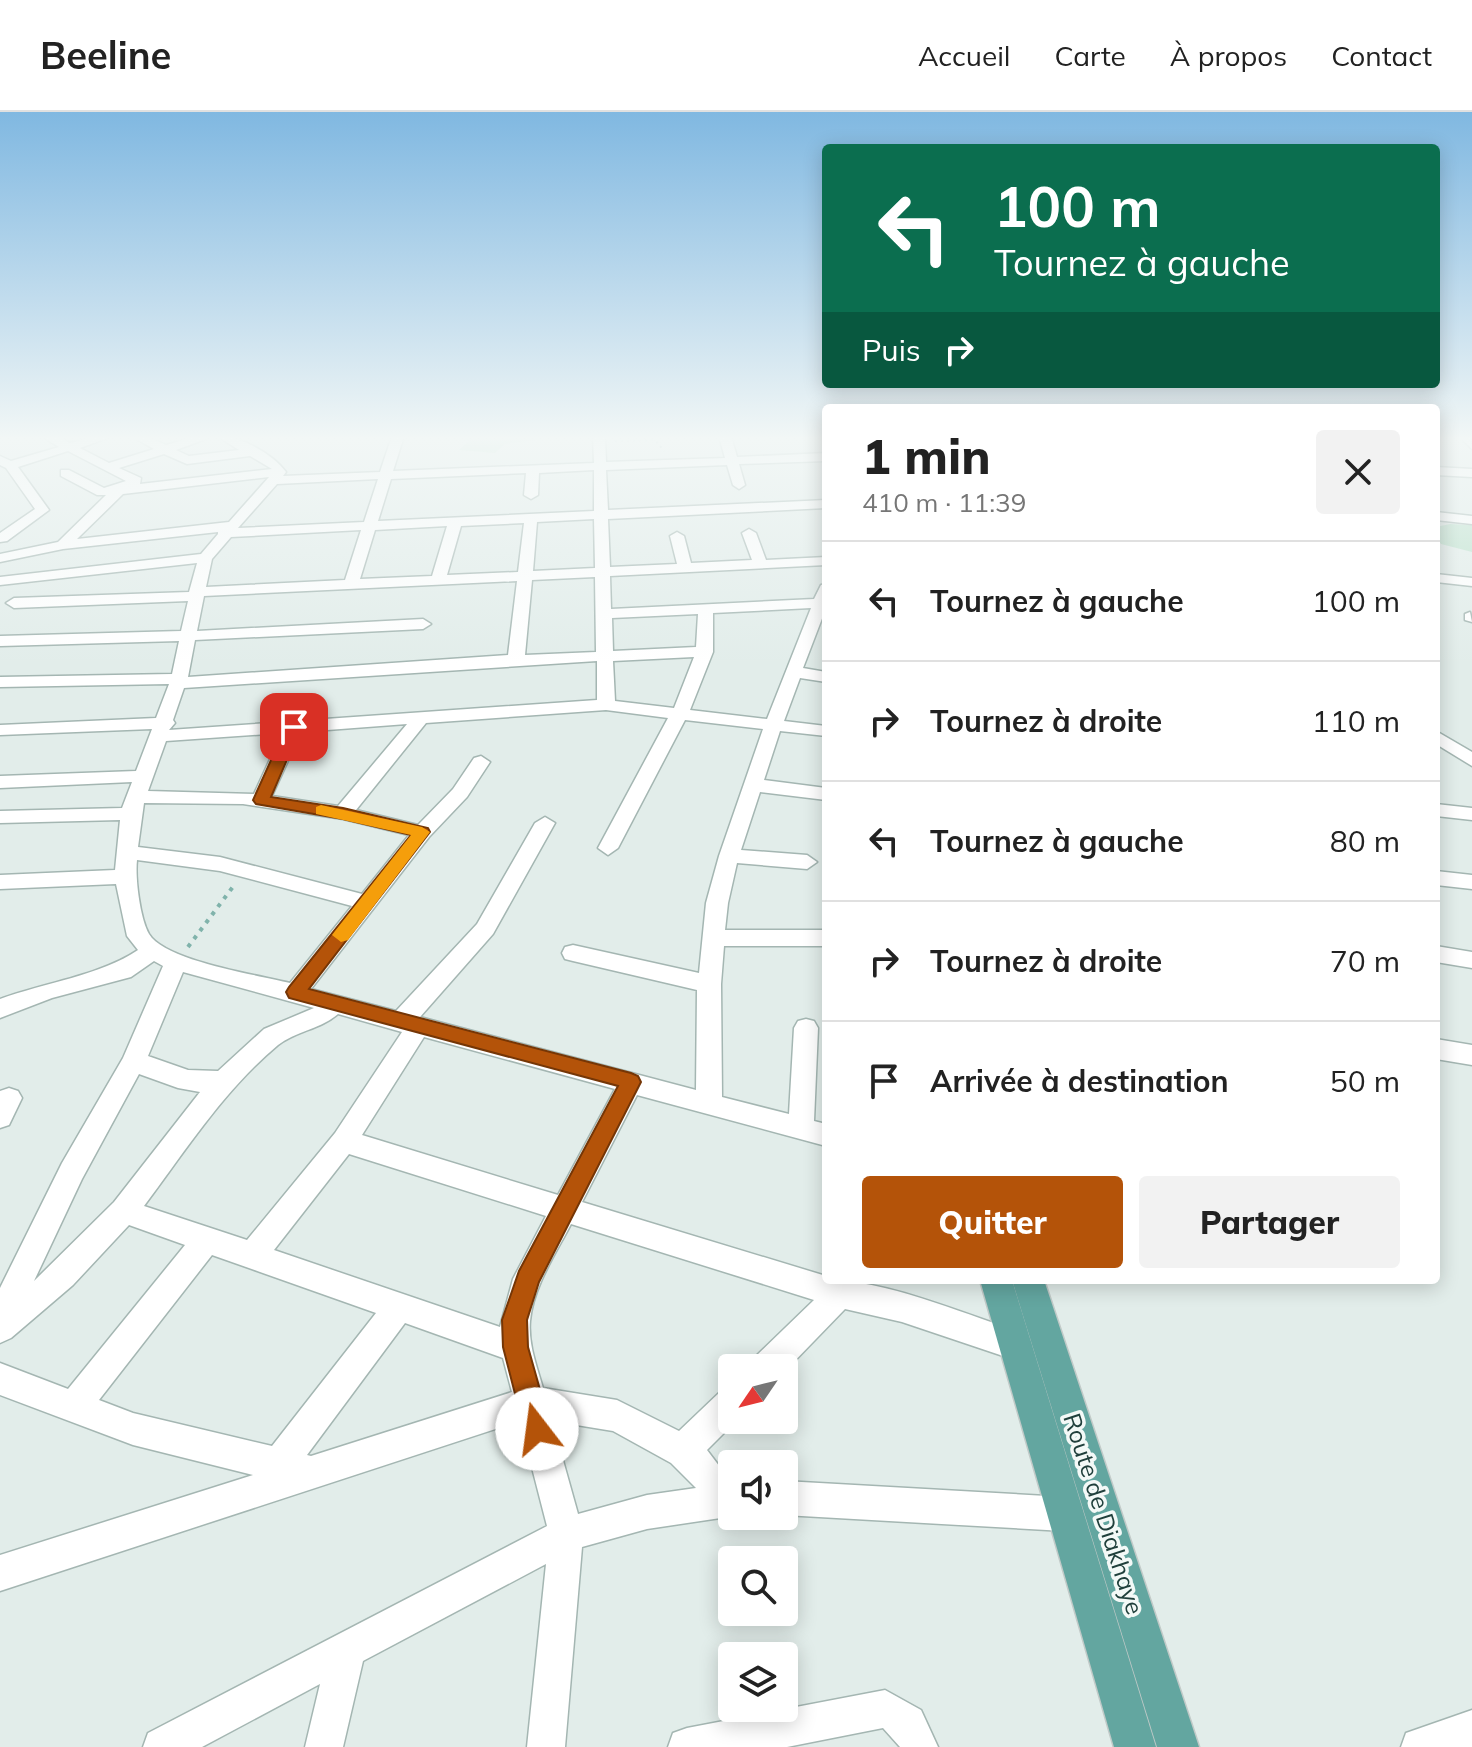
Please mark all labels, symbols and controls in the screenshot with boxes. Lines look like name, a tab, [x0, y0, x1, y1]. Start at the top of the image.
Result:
text: Beeline	[40, 31, 171, 79]
text: Accueil	[918, 38, 1011, 73]
text: Carte	[1055, 38, 1126, 73]
text: À propos	[1170, 38, 1287, 73]
text: Contact	[1331, 38, 1432, 73]
text: 100 m	[994, 171, 1161, 241]
icon: left	[862, 176, 966, 280]
text: Tournez à gauche	[994, 240, 1290, 285]
icon: right	[937, 328, 981, 372]
text: Puis	[862, 331, 921, 369]
text: 1 min	[862, 426, 991, 486]
button: close	[1316, 430, 1400, 514]
text: 410 m · 11:39	[862, 486, 1026, 519]
icon: left	[862, 579, 906, 623]
text: Tournez à gauche	[930, 582, 1184, 620]
text: 100 m	[1312, 582, 1400, 620]
pin	[260, 693, 328, 761]
icon: right	[862, 699, 906, 743]
text: Tournez à droite	[930, 702, 1162, 740]
text: 110 m	[1312, 702, 1400, 740]
icon: arrive	[272, 705, 316, 749]
icon: left	[862, 819, 906, 863]
text: Tournez à gauche	[930, 822, 1184, 860]
text: 80 m	[1330, 822, 1400, 860]
icon: right	[862, 939, 906, 983]
text: Tournez à droite	[930, 942, 1162, 980]
text: 70 m	[1330, 942, 1400, 980]
icon: arrive	[862, 1059, 906, 1103]
text: Arrivée à destination	[930, 1062, 1229, 1100]
text: 50 m	[1330, 1062, 1400, 1100]
button: Quitter	[862, 1176, 1123, 1268]
button: Partager	[1139, 1176, 1400, 1268]
north arrow	[718, 1354, 798, 1434]
map controls	[718, 1354, 798, 1722]
position arrow	[495, 1387, 579, 1471]
street label: Route de Diakhaye	[1057, 1409, 1151, 1618]
button: sound	[718, 1450, 798, 1530]
button: search	[718, 1546, 798, 1626]
button: layers	[718, 1642, 798, 1722]

